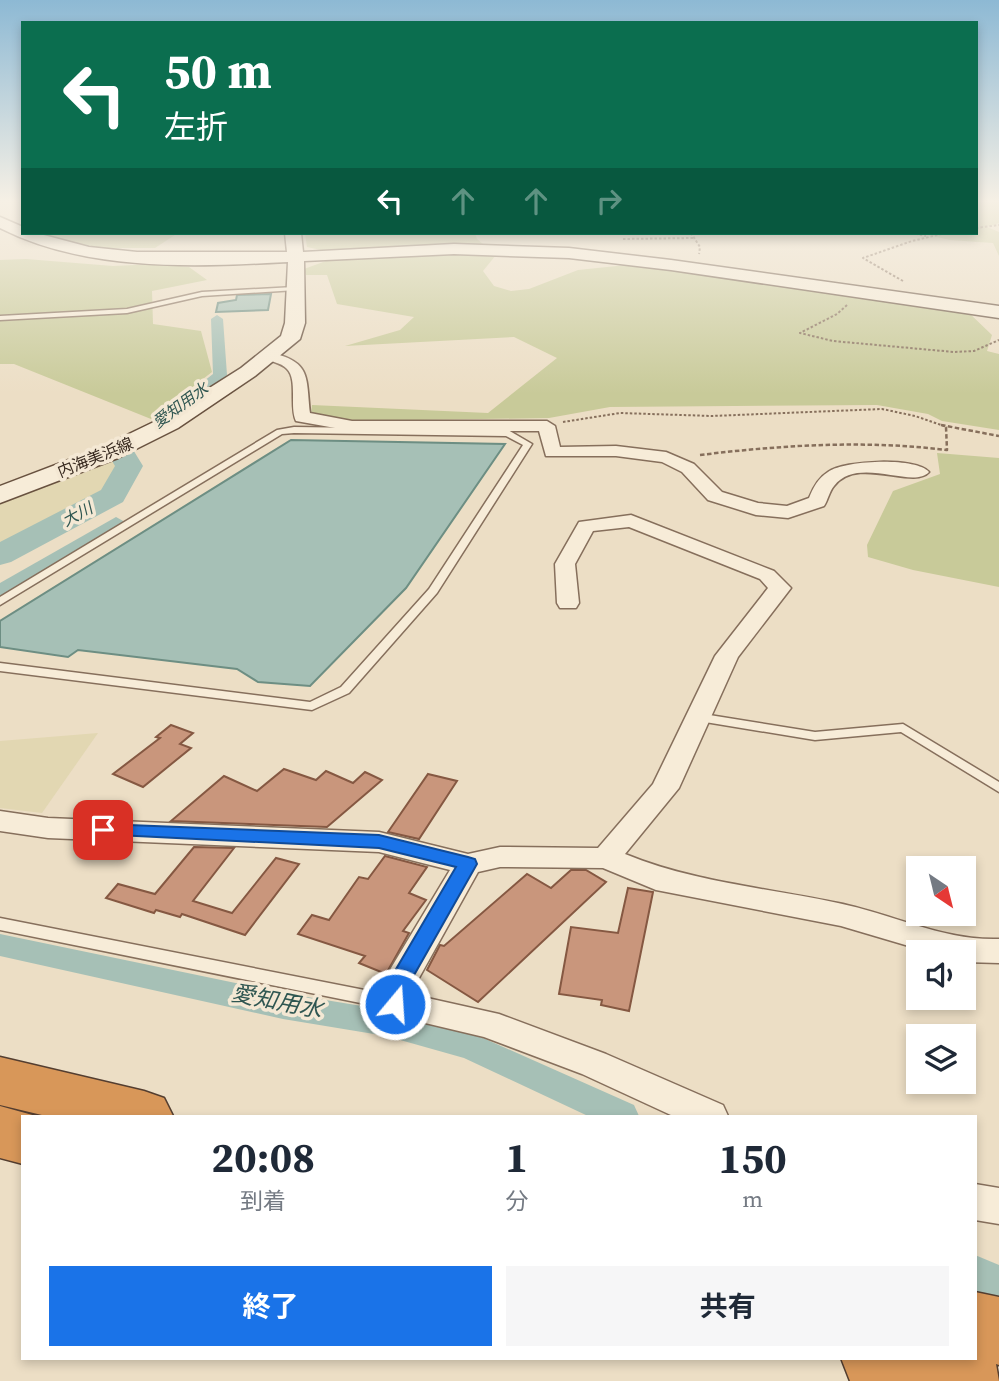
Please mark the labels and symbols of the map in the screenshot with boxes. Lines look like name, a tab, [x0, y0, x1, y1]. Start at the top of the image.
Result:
water label: 愛知用水	[148, 376, 214, 433]
street label: 内海美浜線	[54, 432, 136, 482]
water label: 大川	[58, 496, 98, 531]
pin	[73, 800, 133, 860]
north arrow	[906, 856, 976, 926]
position arrow	[358, 967, 432, 1041]
water label: 愛知用水	[229, 977, 328, 1026]

